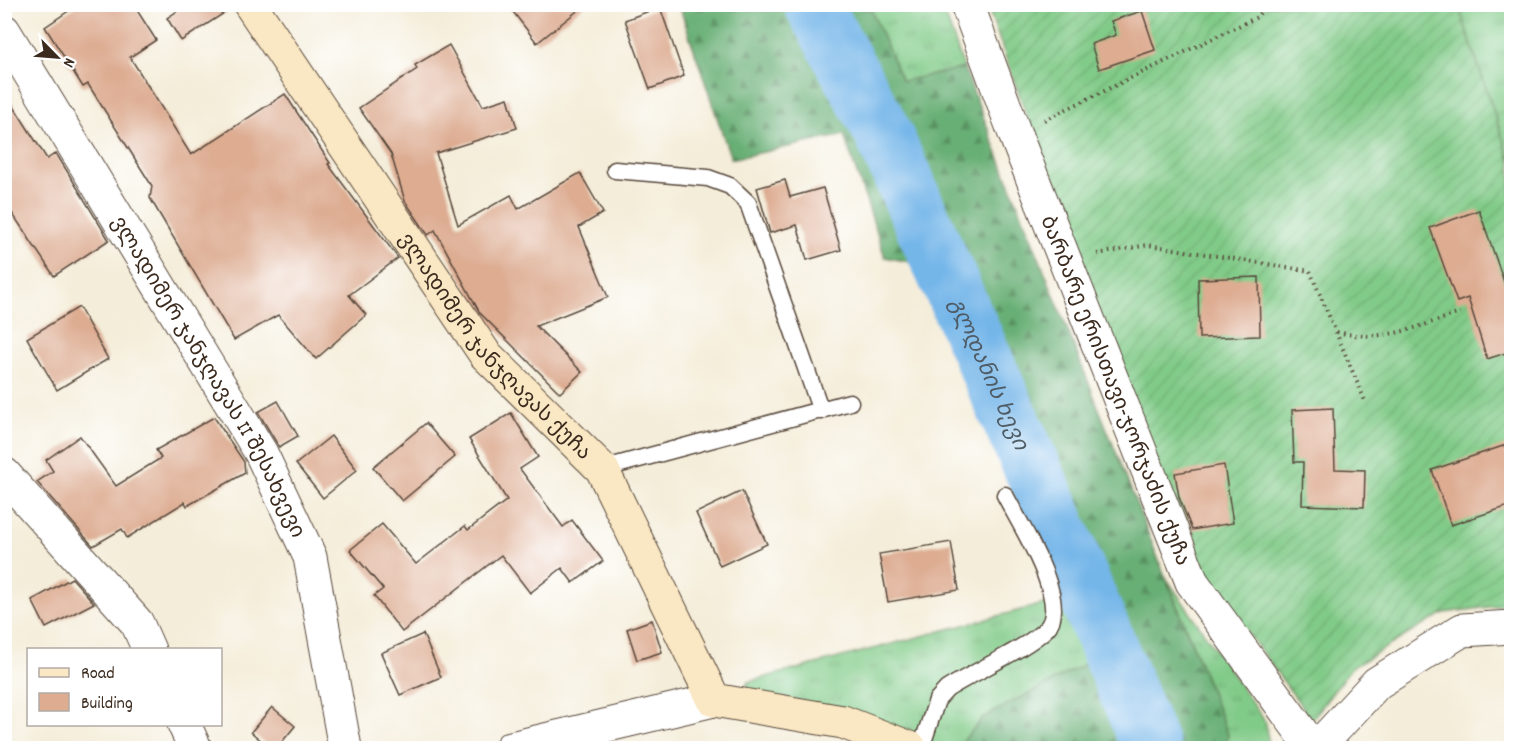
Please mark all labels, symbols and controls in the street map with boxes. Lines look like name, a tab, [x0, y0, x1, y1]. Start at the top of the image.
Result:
north arrow	[27, 27, 87, 87]
text: N	[56, 54, 80, 71]
street label: ვლადიმერ ჯანჯღავას II შესახვევი	[102, 211, 311, 544]
street label: ბარბარე ერისთავი-ჯორჯაძის ქუჩა	[1031, 212, 1196, 571]
street label: ვლადიმერ ჯანჯღავას ქუჩა	[390, 228, 597, 468]
water label: გლდანის ხევი	[939, 294, 1035, 457]
legend	[27, 648, 222, 726]
text: Road	[81, 662, 115, 687]
text: Building	[81, 692, 133, 717]

